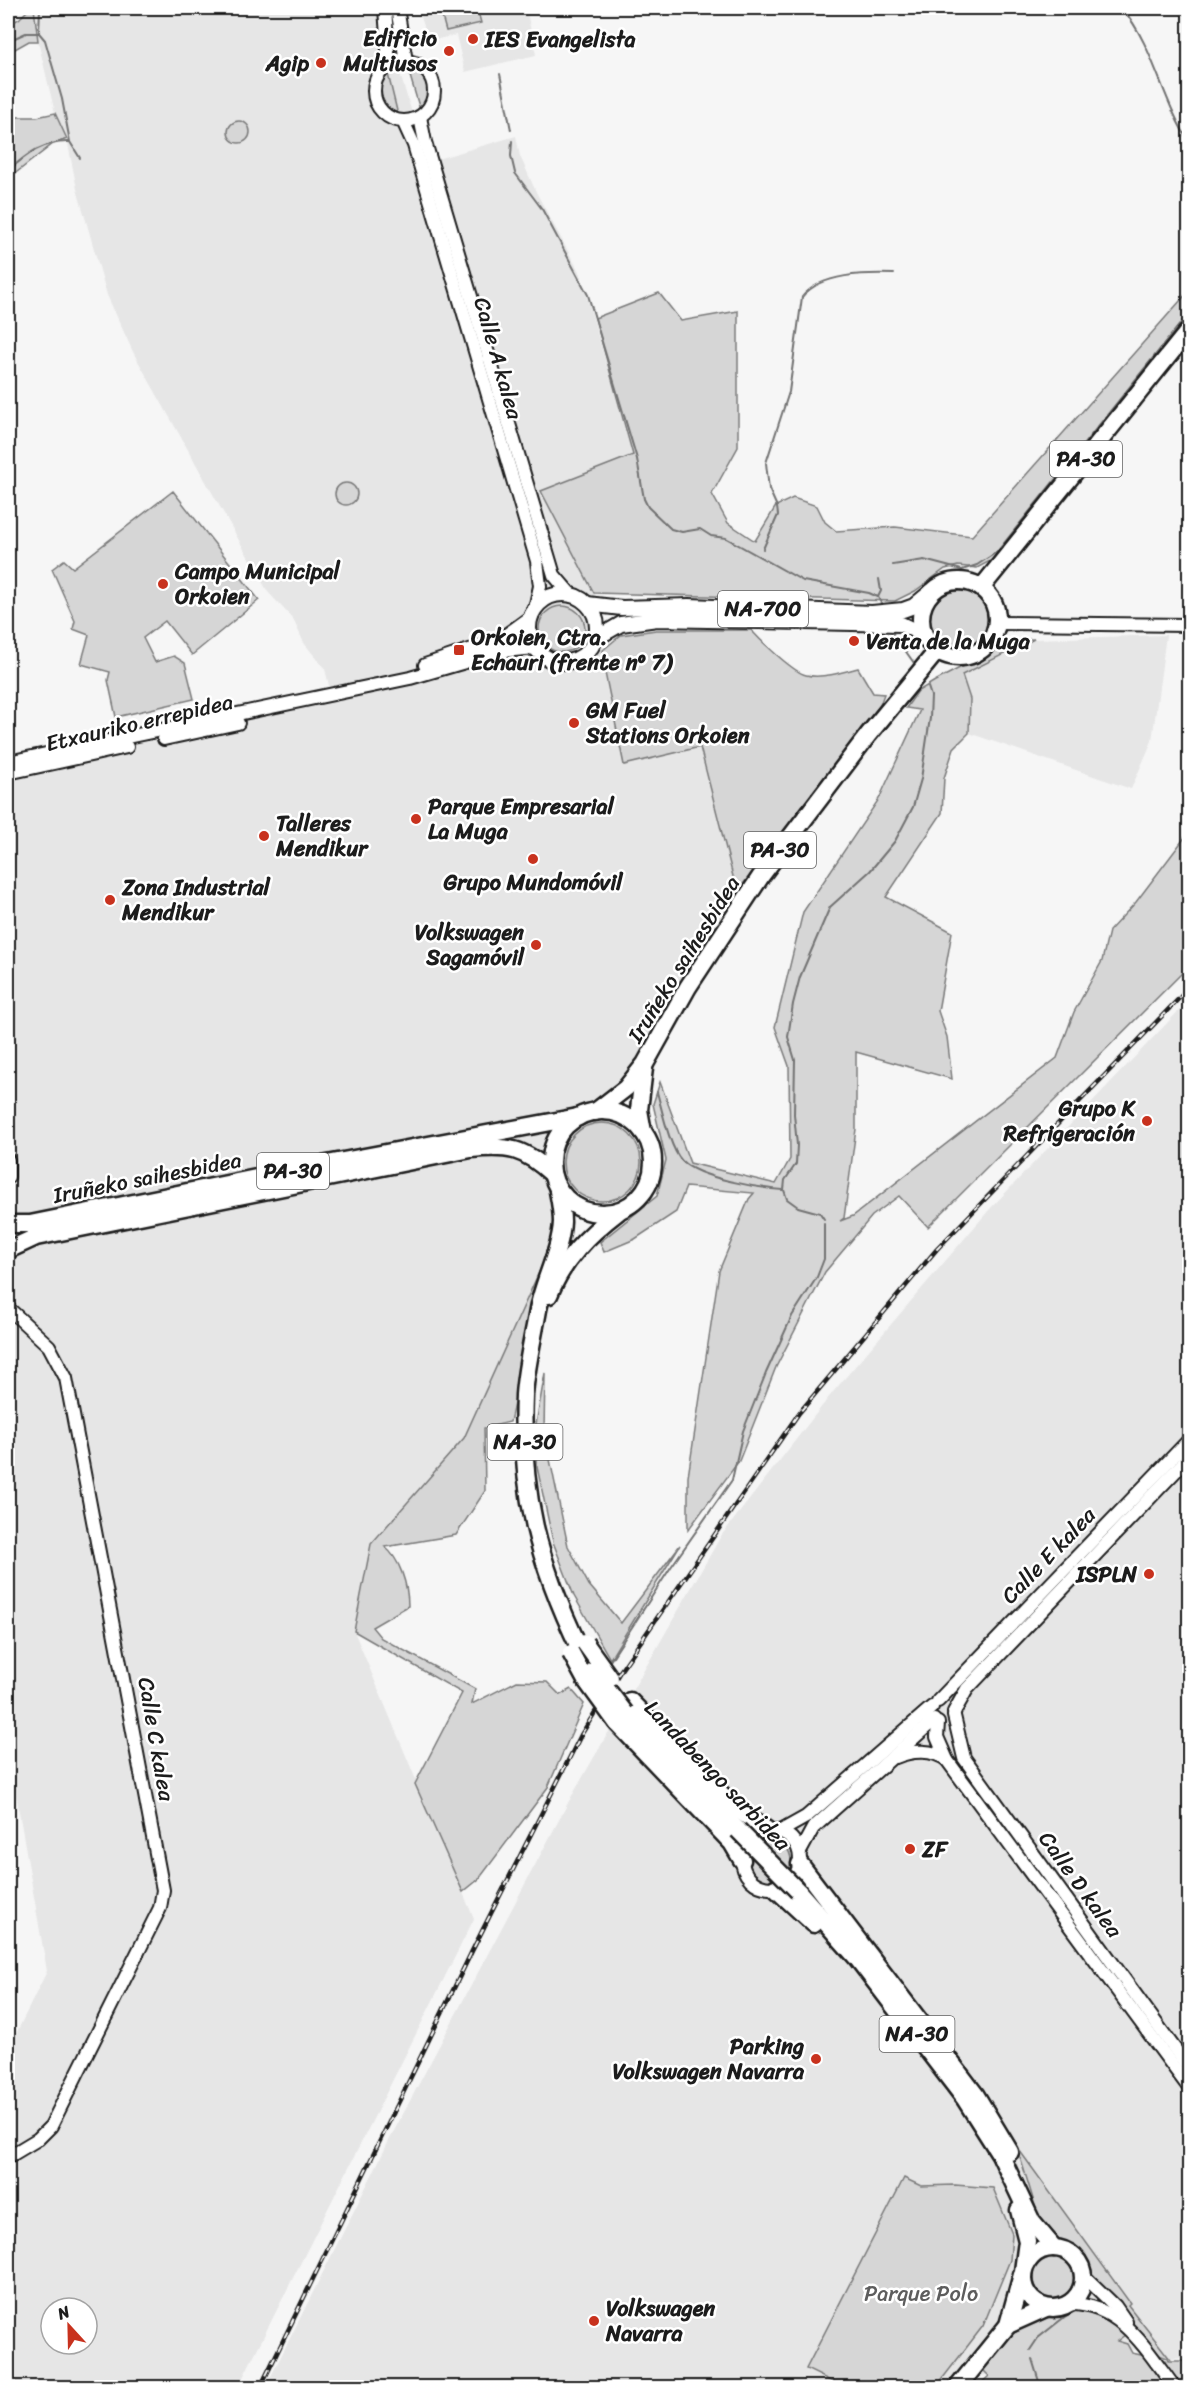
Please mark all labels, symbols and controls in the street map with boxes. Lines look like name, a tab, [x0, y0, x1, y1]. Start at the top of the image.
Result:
place label: Edificio Multiusos	[342, 19, 438, 83]
place label: IES Evangelista	[484, 20, 636, 59]
marker: IES Evangelista	[466, 32, 480, 46]
place label: Agip	[265, 44, 309, 83]
marker: Edificio Multiusos	[442, 44, 456, 58]
marker: Agip	[314, 56, 328, 70]
street label: Calle A kalea	[462, 292, 535, 425]
road number: PA-30	[1050, 441, 1122, 477]
place label: Campo Municipal Orkoien	[174, 552, 341, 616]
marker: Campo Municipal Orkoien	[156, 577, 170, 591]
road number: NA-700	[718, 591, 808, 627]
place label: Orkoien, Ctra. Echauri (frente nº 7)	[471, 618, 674, 682]
place label: Venta de la Muga	[866, 622, 1031, 661]
marker: Venta de la Muga	[847, 634, 861, 648]
marker: Orkoien, Ctra. Echauri (frente nº 7)	[452, 643, 466, 657]
street label: Etxauriko errepidea	[42, 682, 237, 763]
place label: GM Fuel Stations Orkoien	[585, 691, 750, 755]
marker: GM Fuel Stations Orkoien	[567, 716, 581, 730]
place label: Parque Empresarial La Muga	[428, 787, 615, 851]
place label: Talleres Mendikur	[275, 804, 369, 868]
marker: Parque Empresarial La Muga	[409, 812, 423, 826]
marker: Talleres Mendikur	[257, 829, 271, 843]
road number: PA-30	[744, 832, 816, 868]
marker: Grupo Mundomóvil	[526, 852, 540, 866]
place label: Grupo Mundomóvil	[443, 863, 624, 902]
place label: Zona Industrial Mendikur	[121, 868, 272, 932]
street label: Iruñeko saihesbidea	[616, 868, 751, 1051]
marker: Zona Industrial Mendikur	[103, 893, 117, 907]
place label: Volkswagen Sagamóvil	[415, 913, 526, 977]
marker: Volkswagen Sagamóvil	[529, 938, 543, 952]
place label: Grupo K Refrigeración	[1003, 1089, 1137, 1153]
marker: Grupo K Refrigeración	[1140, 1114, 1154, 1128]
street label: Iruñeko saihesbidea	[49, 1140, 245, 1215]
road number: PA-30	[257, 1153, 329, 1189]
road number: NA-30	[488, 1424, 562, 1460]
street label: Calle E kalea	[991, 1497, 1106, 1613]
place label: ISPLN	[1075, 1555, 1138, 1594]
marker: ISPLN	[1142, 1567, 1156, 1581]
street label: Calle C kalea	[126, 1674, 187, 1805]
street label: Landabengo sarbidea	[635, 1690, 801, 1861]
street label: Calle D kalea	[1028, 1822, 1134, 1947]
place label: ZF	[921, 1830, 949, 1869]
marker: ZF	[903, 1842, 917, 1856]
road number: NA-30	[880, 2016, 954, 2052]
place label: Parking Volkswagen Navarra	[612, 2027, 805, 2091]
marker: Parking Volkswagen Navarra	[809, 2052, 823, 2066]
park label: Parque Polo	[864, 2274, 978, 2313]
place label: Volkswagen Navarra	[605, 2289, 715, 2353]
north arrow	[39, 2296, 99, 2356]
text: N	[52, 2297, 75, 2328]
marker: Volkswagen Navarra	[587, 2314, 601, 2328]

